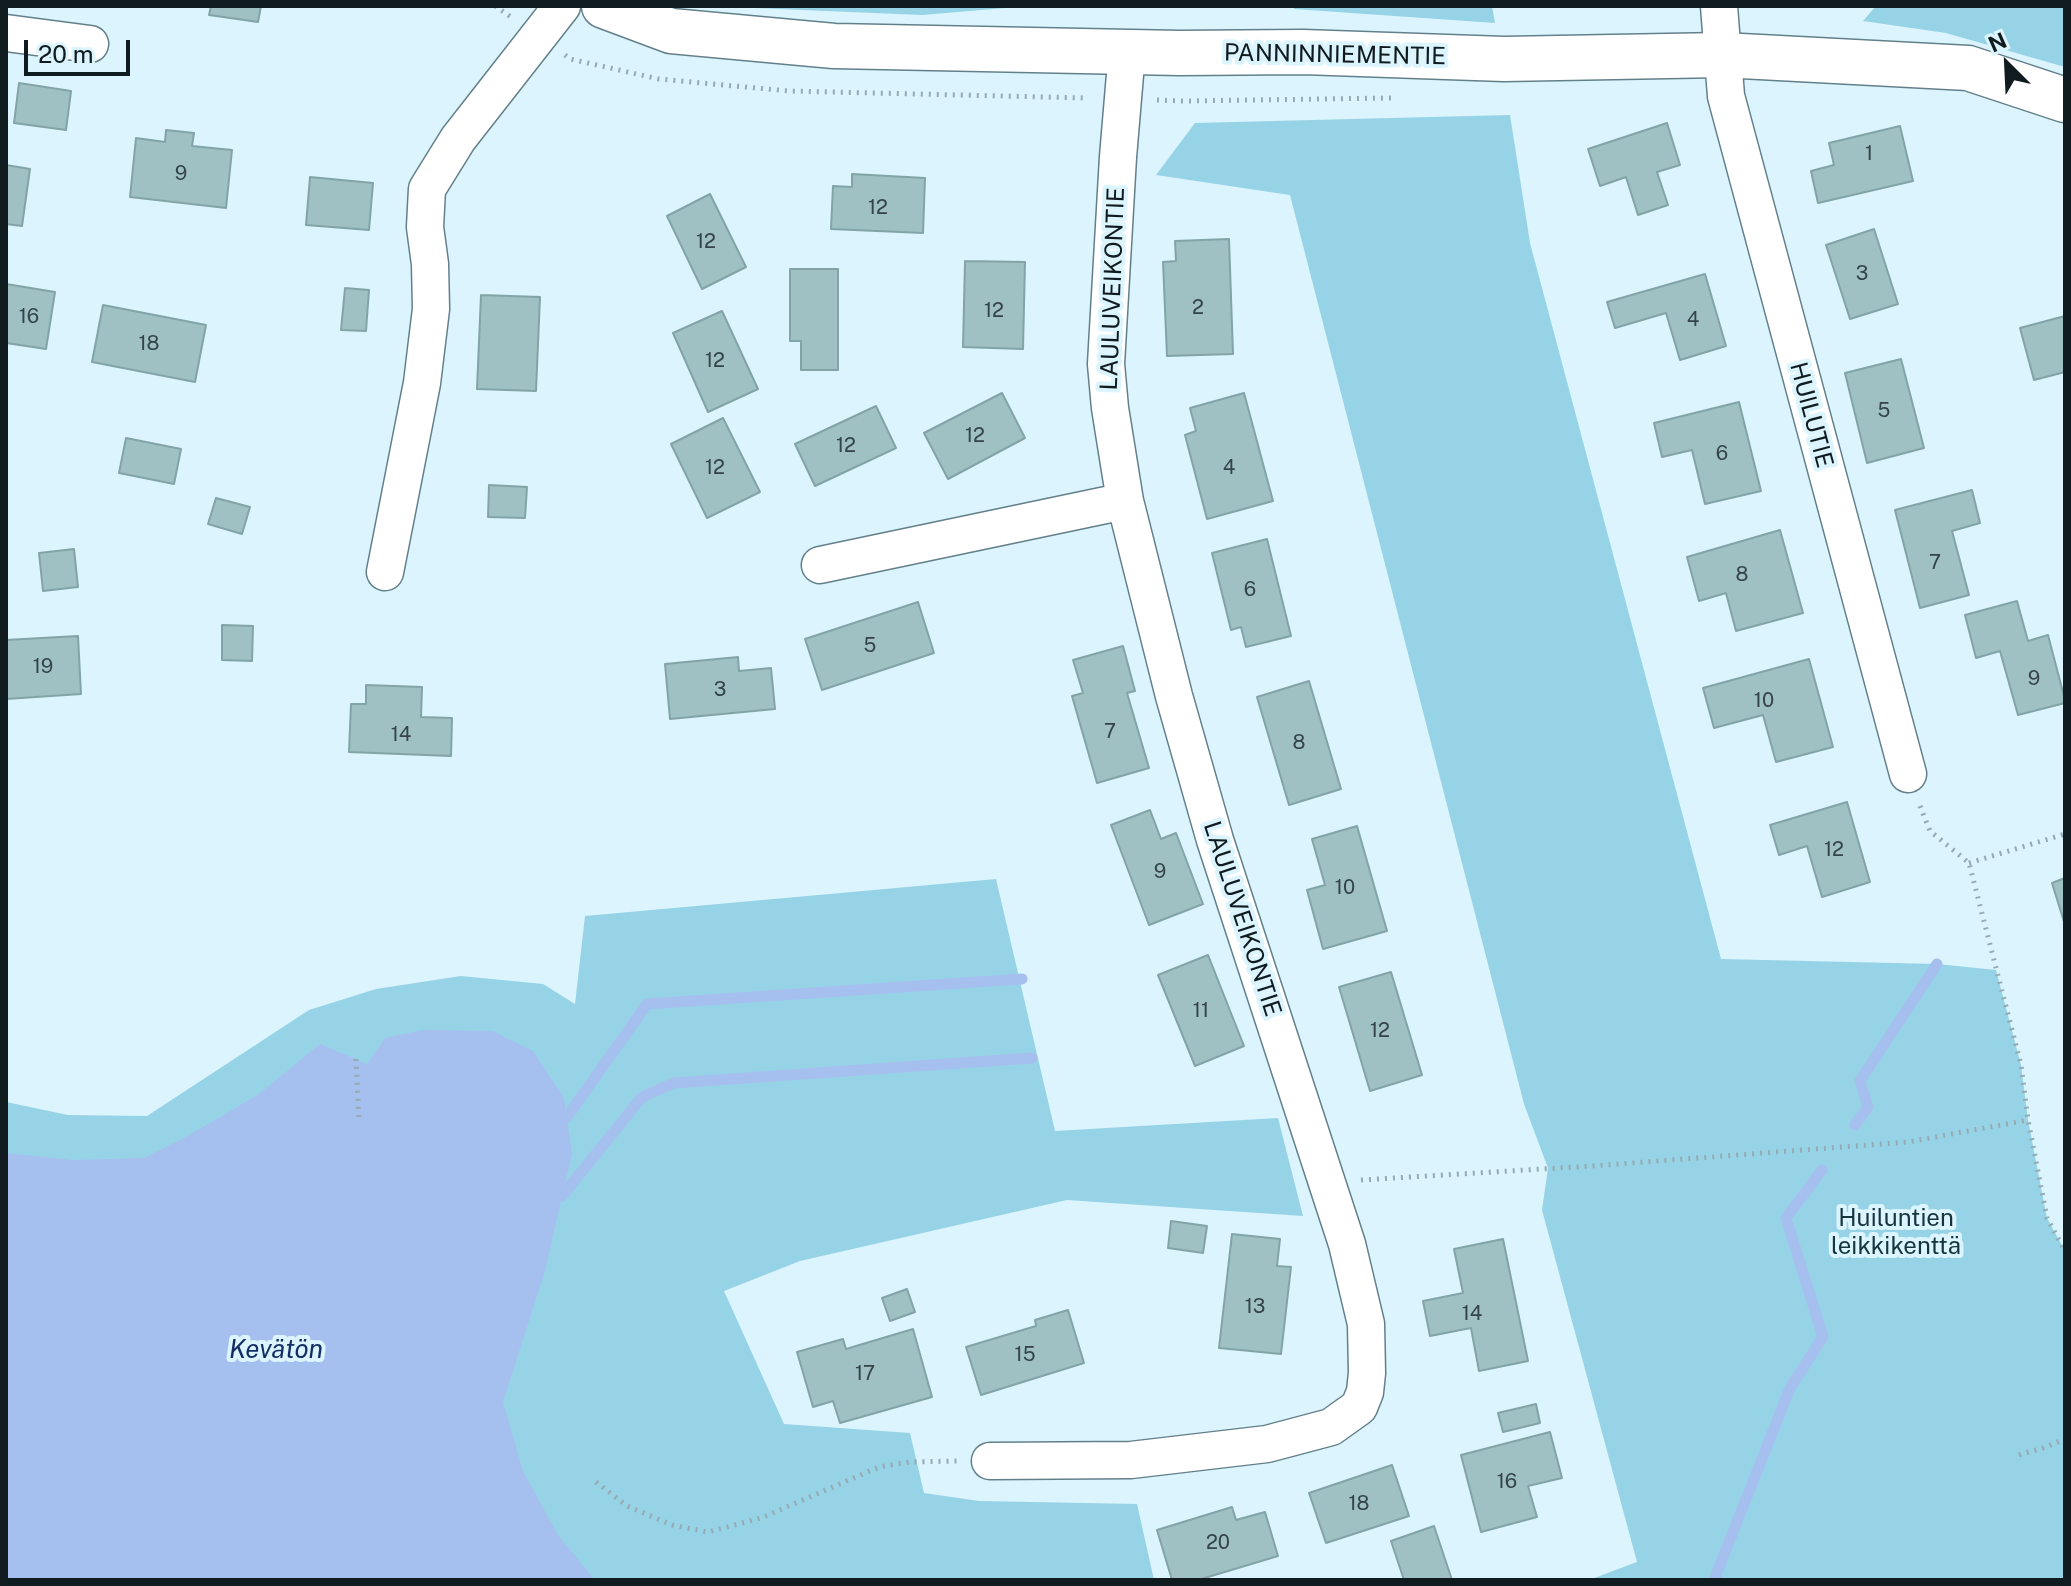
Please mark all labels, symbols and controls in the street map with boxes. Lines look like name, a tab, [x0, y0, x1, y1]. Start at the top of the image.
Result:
scale bar	[28, 24, 134, 74]
north arrow	[1967, 24, 2047, 104]
text: N	[1984, 27, 2010, 57]
street label: PANNINNIEMENTIE	[1224, 39, 1446, 71]
text: 20 m	[38, 40, 94, 68]
house number: 1	[1865, 142, 1873, 166]
house number: 9	[175, 162, 187, 186]
street label: LAULUVEIKONTIE	[1095, 187, 1131, 391]
house number: 12	[868, 196, 888, 220]
house number: 12	[696, 230, 716, 254]
house number: 3	[1856, 262, 1868, 286]
house number: 2	[1192, 296, 1204, 320]
house number: 12	[984, 299, 1004, 323]
house number: 16	[19, 305, 39, 329]
house number: 4	[1687, 308, 1699, 332]
house number: 18	[138, 332, 160, 356]
house number: 12	[705, 349, 725, 373]
street label: HUILUTIE	[1783, 359, 1839, 471]
house number: 5	[1878, 399, 1890, 423]
house number: 12	[965, 424, 985, 448]
house number: 12	[836, 434, 856, 458]
house number: 6	[1716, 442, 1728, 466]
house number: 12	[705, 456, 725, 480]
house number: 4	[1223, 456, 1235, 480]
house number: 7	[1929, 551, 1941, 575]
house number: 8	[1736, 563, 1748, 587]
house number: 6	[1244, 578, 1256, 602]
house number: 5	[864, 634, 876, 658]
house number: 19	[33, 655, 53, 679]
house number: 9	[2028, 667, 2040, 691]
house number: 3	[714, 678, 726, 702]
house number: 10	[1754, 689, 1774, 713]
house number: 7	[1104, 720, 1116, 744]
house number: 14	[391, 723, 411, 747]
house number: 8	[1293, 731, 1305, 755]
street label: LAULUVEIKONTIE	[1197, 818, 1287, 1020]
house number: 12	[1824, 838, 1844, 862]
house number: 9	[1154, 860, 1166, 884]
house number: 10	[1335, 876, 1355, 900]
house number: 11	[1193, 999, 1209, 1023]
house number: 12	[1370, 1019, 1390, 1043]
park label: Huiluntien leikkikenttä	[1831, 1205, 1961, 1261]
house number: 13	[1245, 1295, 1265, 1319]
house number: 14	[1462, 1302, 1482, 1326]
water label: Kevätön	[229, 1334, 323, 1366]
house number: 15	[1015, 1343, 1035, 1367]
house number: 17	[855, 1362, 875, 1386]
house number: 16	[1497, 1470, 1517, 1494]
house number: 18	[1348, 1492, 1370, 1516]
house number: 20	[1206, 1531, 1230, 1555]

